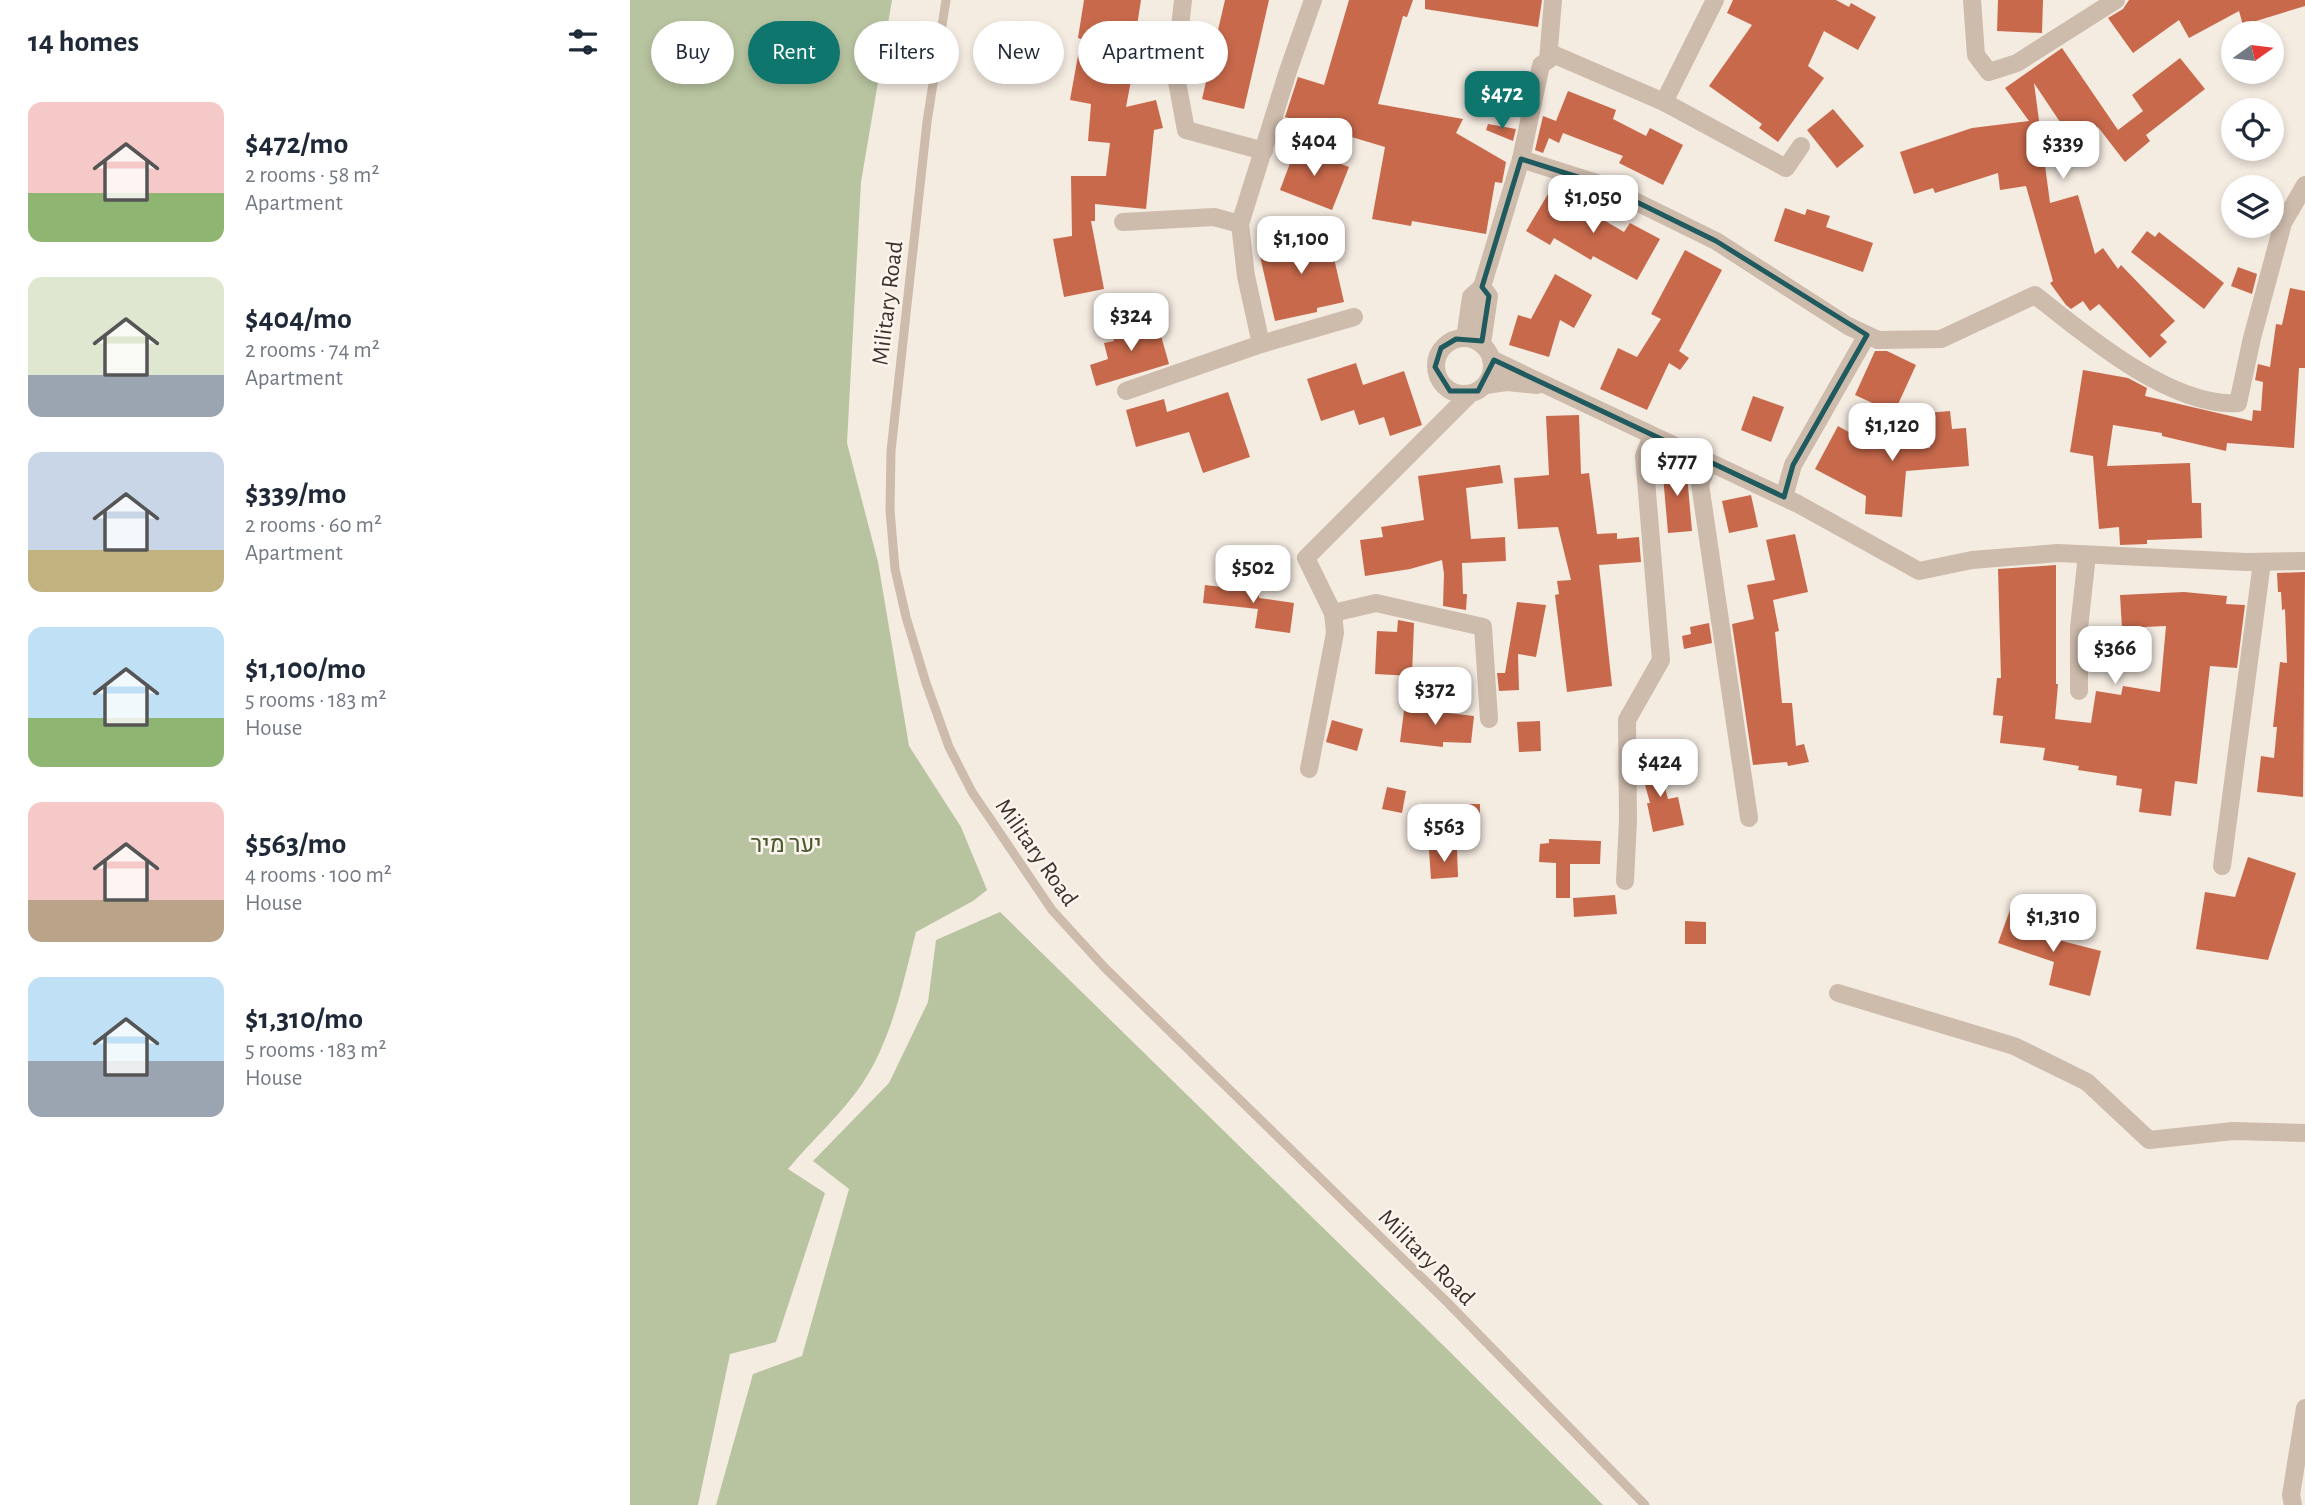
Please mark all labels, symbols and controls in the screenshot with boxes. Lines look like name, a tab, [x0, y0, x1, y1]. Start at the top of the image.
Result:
chip: Buy	[651, 21, 734, 84]
chip: Rent	[748, 21, 840, 84]
chip: Filters	[854, 21, 959, 84]
chip: New	[973, 21, 1064, 84]
chip: Apartment	[1078, 21, 1228, 84]
north arrow	[2221, 21, 2284, 84]
map controls	[2221, 21, 2284, 238]
icon: filters	[564, 23, 602, 61]
text: 14 homes	[28, 27, 139, 57]
pin: $472	[1461, 72, 1543, 131]
text: $472	[1481, 82, 1523, 105]
button: locate	[2221, 98, 2284, 161]
pin: $404	[1273, 118, 1355, 178]
pin: $339	[2022, 122, 2104, 181]
text: $472/mo	[245, 129, 348, 159]
text: $404	[1291, 129, 1337, 152]
icon: home	[84, 130, 168, 214]
text: $339	[2042, 132, 2084, 155]
text: 2 rooms · 58 m²	[245, 164, 380, 187]
button: layers	[2221, 175, 2284, 238]
pin: $1,050	[1536, 176, 1650, 235]
text: $1,050	[1564, 186, 1622, 209]
text: Apartment	[245, 192, 343, 215]
pin: $1,100	[1244, 216, 1358, 276]
text: $1,100	[1273, 227, 1329, 250]
street label: Military Road	[868, 240, 908, 367]
pin: $324	[1090, 294, 1172, 353]
text: $404/mo	[245, 304, 352, 334]
text: $324	[1110, 304, 1152, 327]
icon: home	[84, 305, 168, 389]
text: 2 rooms · 74 m²	[245, 339, 380, 362]
text: Apartment	[245, 367, 343, 390]
pin: $1,120	[1835, 404, 1949, 463]
text: $1,120	[1865, 414, 1920, 437]
pin: $777	[1636, 438, 1718, 498]
text: $777	[1657, 449, 1697, 472]
text: $339/mo	[245, 479, 346, 509]
icon: home	[84, 480, 168, 564]
text: 2 rooms · 60 m²	[245, 514, 382, 537]
text: Apartment	[245, 542, 343, 565]
pin: $502	[1212, 546, 1294, 605]
text: $502	[1231, 556, 1275, 579]
pin: $366	[2074, 626, 2156, 686]
text: $366	[2094, 637, 2136, 660]
text: $1,100/mo	[245, 654, 366, 684]
icon: home	[84, 655, 168, 739]
pin: $372	[1394, 668, 1476, 727]
text: $372	[1414, 678, 1456, 701]
text: 5 rooms · 183 m²	[245, 689, 386, 712]
text: House	[245, 717, 302, 740]
pin: $424	[1619, 740, 1701, 799]
text: $424	[1638, 750, 1682, 773]
street label: Military Road	[991, 795, 1082, 911]
pin: $563	[1403, 804, 1485, 864]
text: $563	[1423, 815, 1465, 838]
text: $563/mo	[245, 829, 346, 859]
icon: home	[84, 830, 168, 914]
park label: יער מיר	[750, 833, 822, 857]
text: 4 rooms · 100 m²	[245, 864, 392, 887]
text: House	[245, 892, 302, 915]
pin: $1,310	[1996, 894, 2110, 954]
text: $1,310	[2026, 905, 2080, 928]
text: $1,310/mo	[245, 1004, 363, 1034]
icon: home	[84, 1005, 168, 1089]
text: 5 rooms · 183 m²	[245, 1039, 386, 1062]
text: House	[245, 1067, 302, 1090]
street label: Military Road	[1374, 1205, 1479, 1310]

